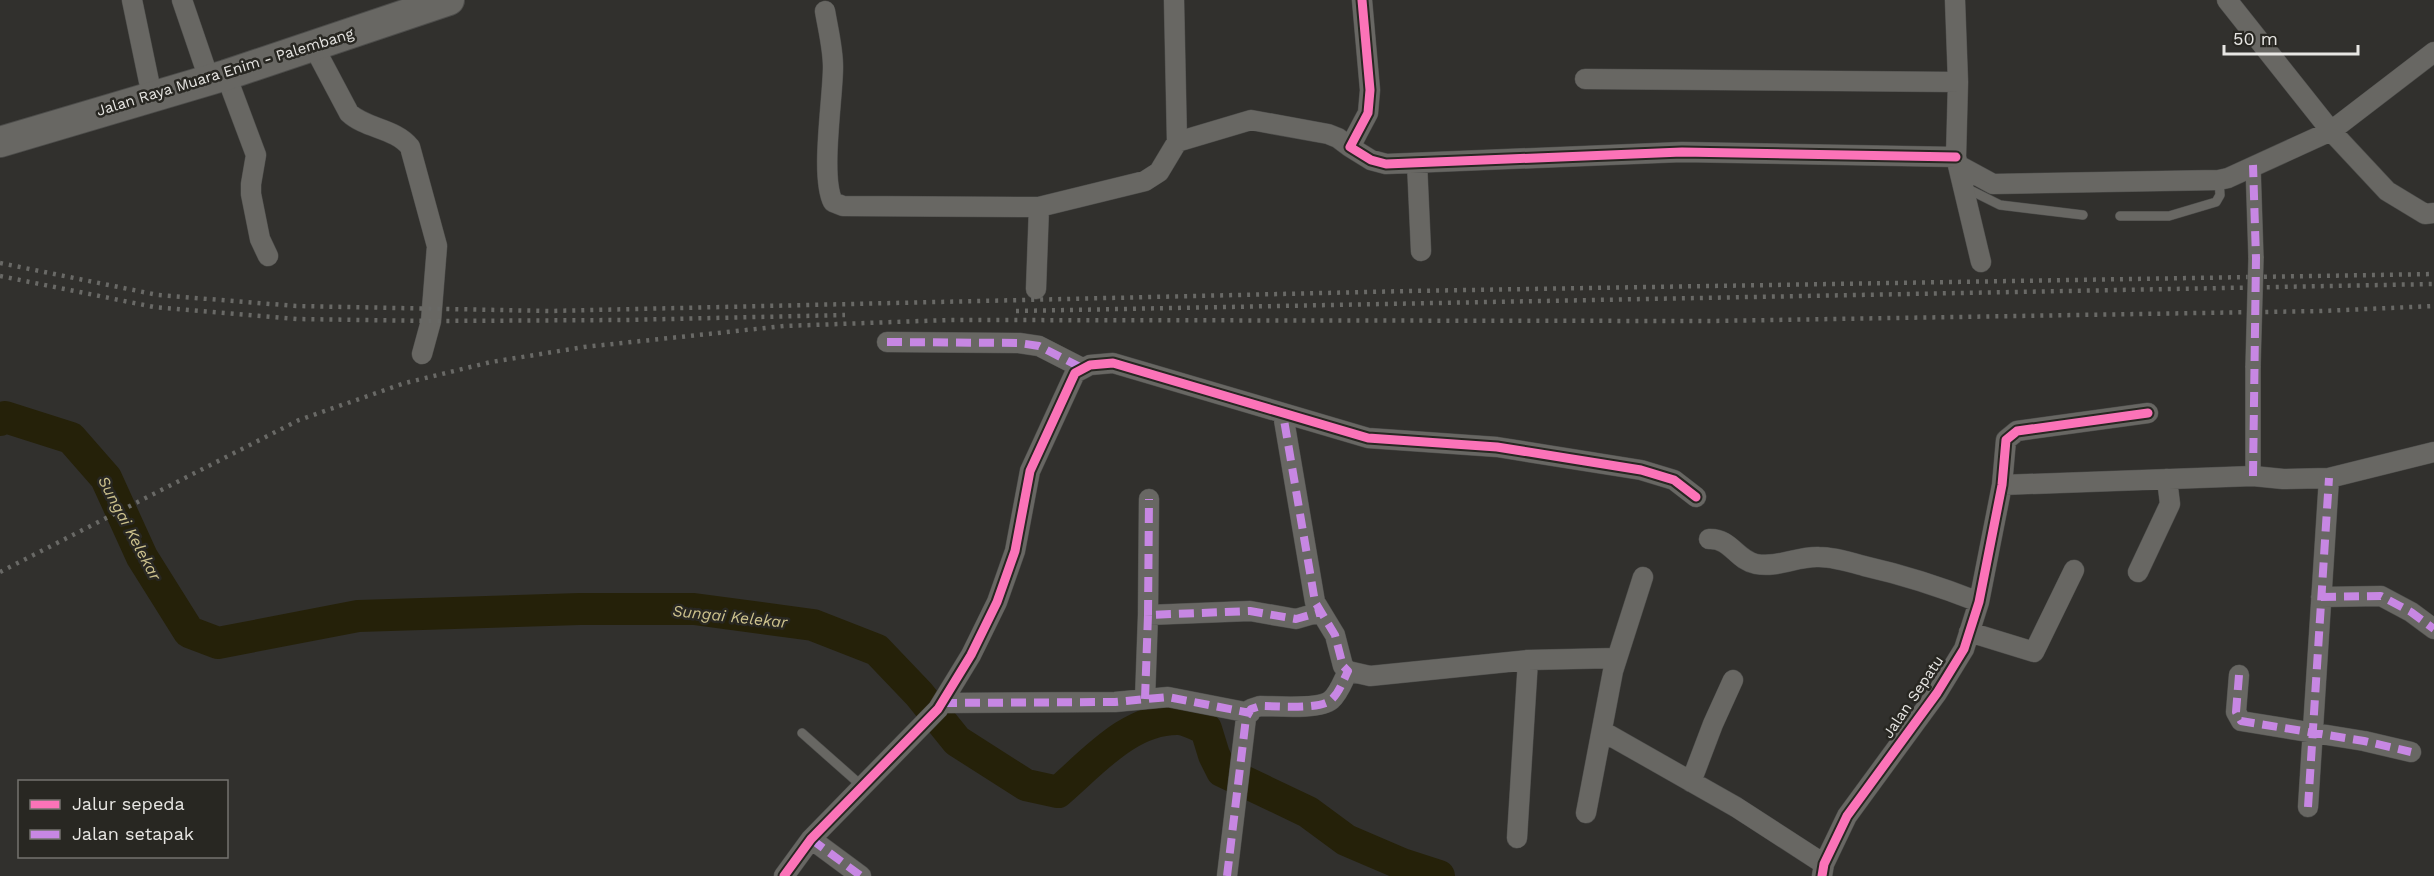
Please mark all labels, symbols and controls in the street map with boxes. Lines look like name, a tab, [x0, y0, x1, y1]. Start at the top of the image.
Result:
scale bar	[2224, 18, 2358, 56]
street label: Jalan Raya Muara Enim - Palembang	[94, 24, 356, 120]
text: 50 m	[2233, 28, 2278, 49]
water label: Sungai Kelekar	[94, 473, 165, 584]
water label: Sungai Kelekar	[672, 601, 789, 632]
street label: Jalan Sepatu	[1879, 652, 1947, 742]
legend	[18, 780, 228, 858]
text: Jalur sepeda	[72, 793, 185, 814]
text: Jalan setapak	[72, 823, 194, 844]

